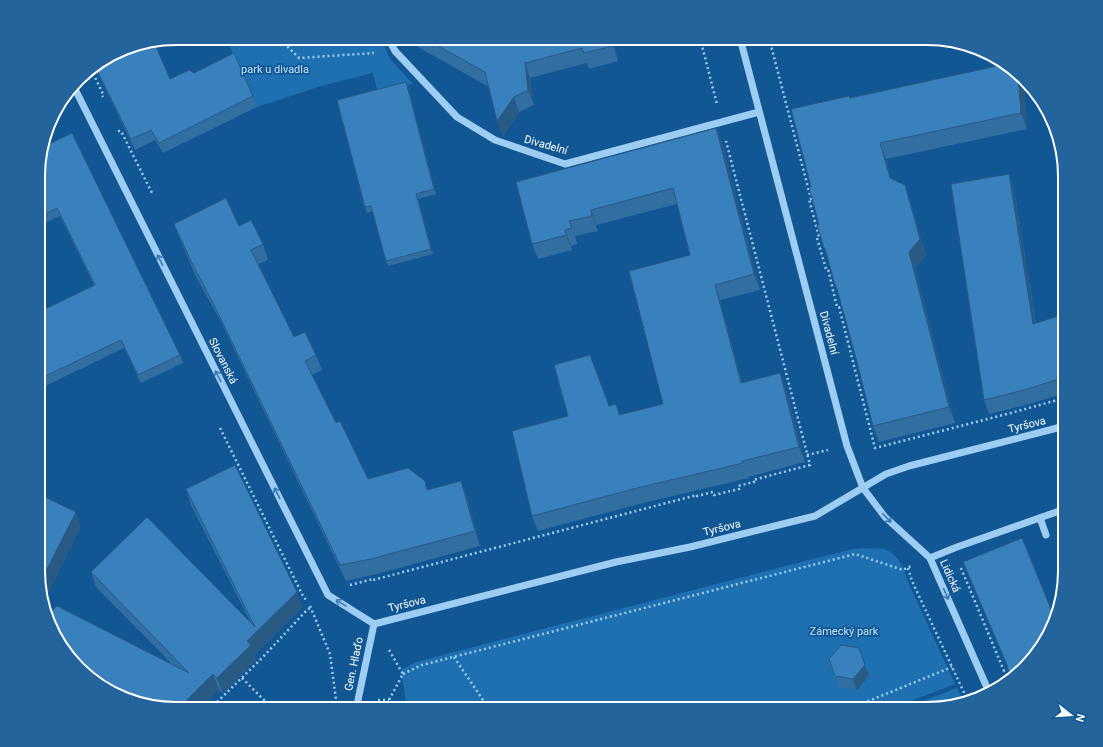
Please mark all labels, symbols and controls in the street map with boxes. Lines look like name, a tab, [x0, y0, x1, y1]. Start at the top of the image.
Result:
park label: park u divadla	[241, 63, 309, 76]
street label: Divadelní	[523, 133, 570, 158]
one-way arrow	[156, 255, 163, 267]
street label: Divadelní	[817, 310, 841, 357]
street label: Slovanská	[206, 336, 240, 386]
one-way arrow	[214, 371, 221, 383]
street label: Tyršova	[1007, 414, 1047, 436]
one-way arrow	[273, 487, 280, 499]
one-way arrow	[882, 513, 892, 523]
street label: Tyršova	[702, 517, 742, 539]
street label: Lidická	[937, 557, 963, 595]
one-way arrow	[943, 587, 950, 599]
street label: Tyršova	[387, 593, 427, 615]
one-way arrow	[335, 599, 347, 607]
park label: Zámecký park	[810, 625, 879, 638]
street label: Gen. Hlaďo	[342, 636, 366, 692]
north arrow	[1051, 695, 1091, 735]
text: N	[1073, 712, 1087, 724]

